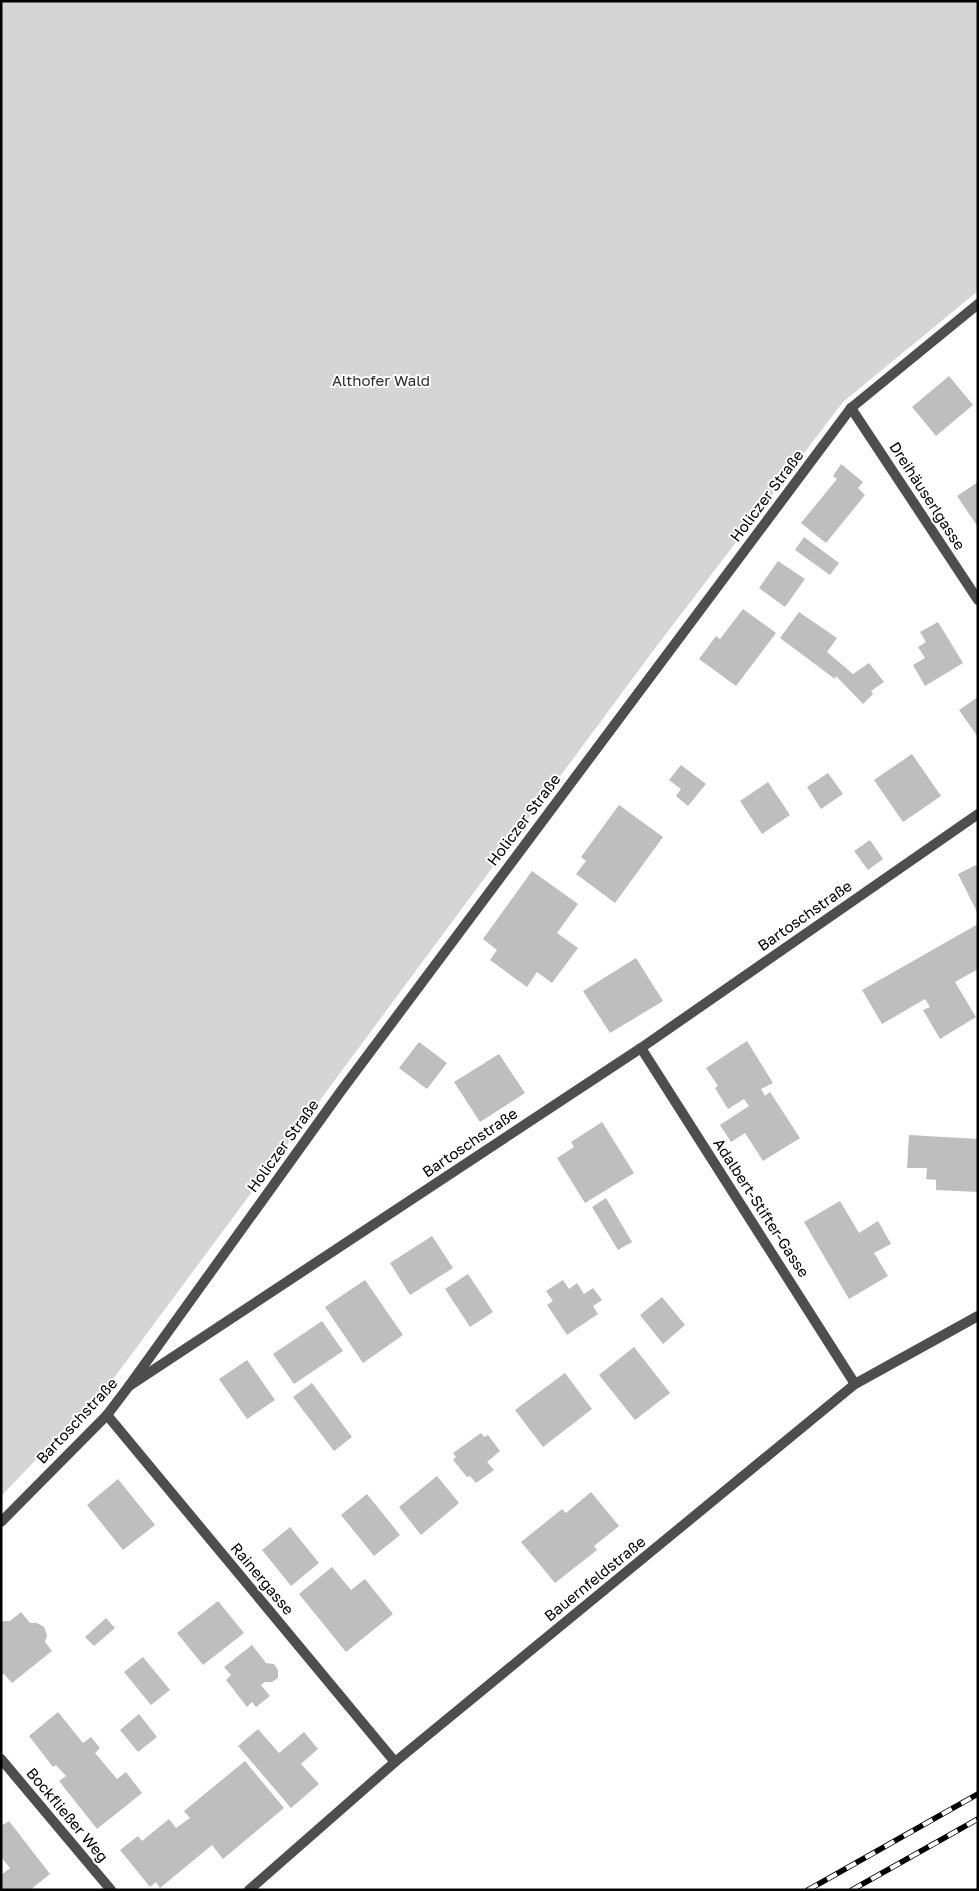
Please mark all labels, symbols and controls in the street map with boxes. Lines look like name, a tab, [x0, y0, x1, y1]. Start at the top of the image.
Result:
park label: Althofer Wald	[332, 371, 430, 389]
street label: Dreihäuserlgasse	[886, 438, 970, 553]
street label: Holiczer Straße	[726, 446, 807, 545]
street label: Holiczer Straße	[483, 770, 564, 869]
street label: Bartoschstraße	[754, 876, 855, 954]
street label: Holiczer Straße	[243, 1095, 322, 1195]
street label: Bartoschstraße	[419, 1104, 521, 1181]
street label: Adalbert-Stifter-Gasse	[710, 1135, 814, 1280]
street label: Bartoschstraße	[32, 1374, 121, 1467]
street label: Bauernfeldstraße	[540, 1532, 649, 1624]
street label: Rainergasse	[227, 1539, 298, 1618]
street label: Bockfließer Weg	[23, 1764, 112, 1865]

